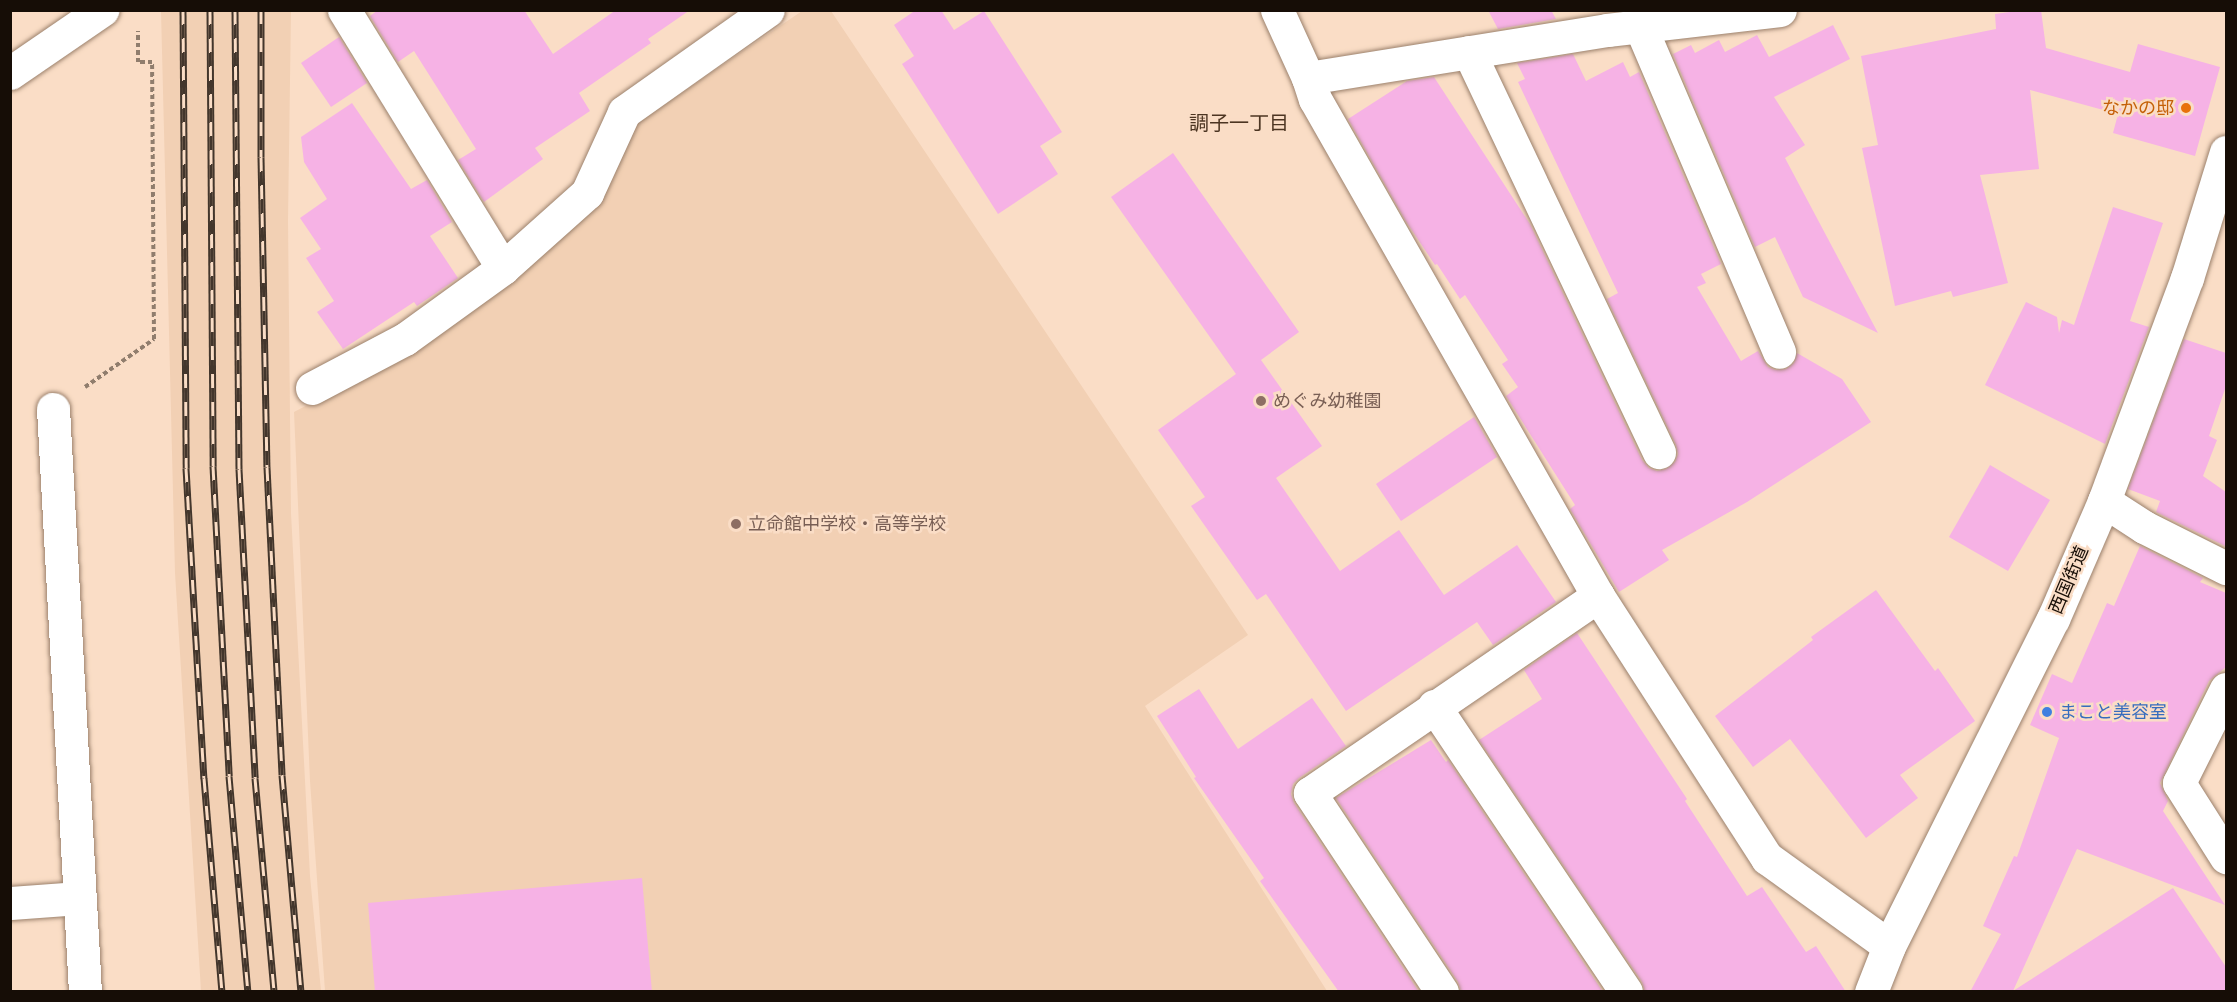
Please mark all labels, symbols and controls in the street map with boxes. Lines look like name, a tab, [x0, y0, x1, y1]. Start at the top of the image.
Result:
place label: なかの邸	[2102, 97, 2174, 119]
marker: なかの邸	[2179, 101, 2193, 115]
district label: 調子一丁目	[1189, 111, 1289, 135]
place label: めぐみ幼稚園	[1273, 390, 1381, 412]
marker: めぐみ幼稚園	[1254, 394, 1268, 408]
place label: 立命館中学校・高等学校	[748, 513, 946, 535]
marker: 立命館中学校・高等学校	[729, 517, 743, 531]
street label: 西国街道	[2045, 543, 2093, 617]
place label: まこと美容室	[2059, 701, 2167, 723]
marker: まこと美容室	[2040, 705, 2054, 719]

